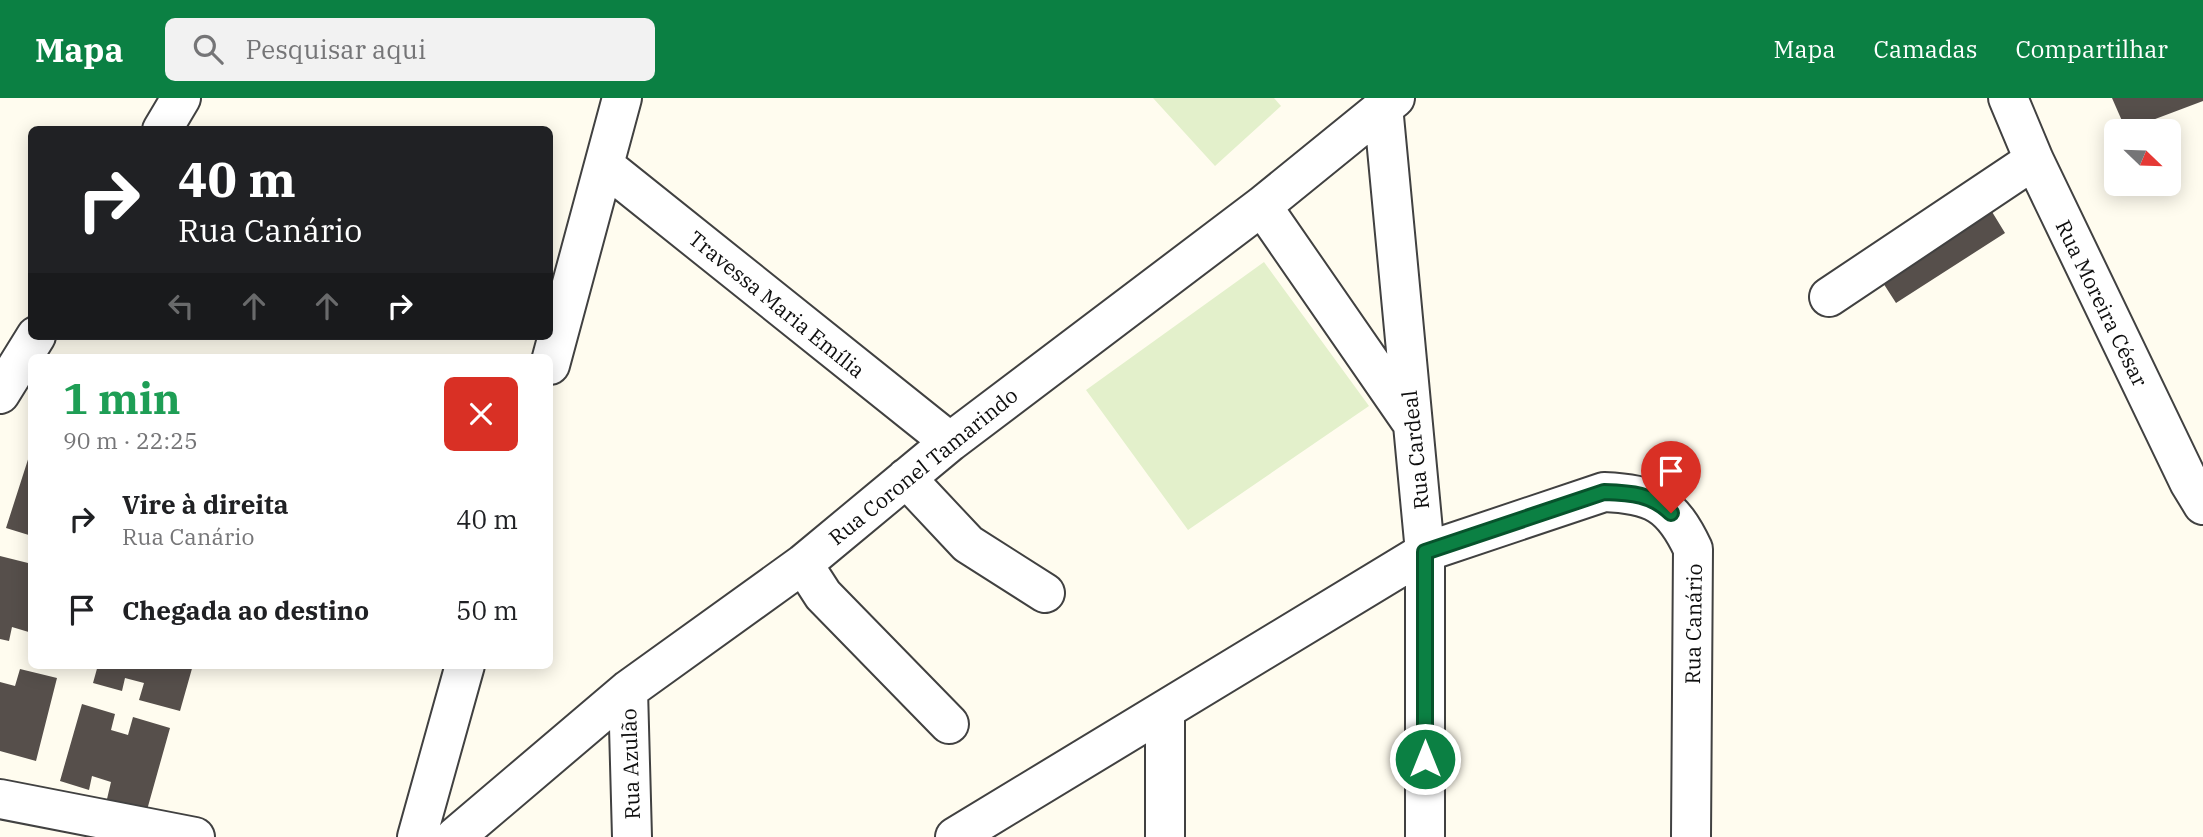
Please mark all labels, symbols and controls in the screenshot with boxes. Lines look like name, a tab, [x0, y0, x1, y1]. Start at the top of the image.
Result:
search box	[165, 18, 655, 81]
text: Mapa	[35, 28, 123, 71]
icon: search	[189, 30, 227, 68]
text: Pesquisar aqui	[245, 32, 426, 66]
text: Mapa	[1773, 33, 1836, 65]
text: Camadas	[1874, 33, 1977, 65]
text: Compartilhar	[2015, 33, 2168, 65]
north arrow	[2104, 119, 2180, 196]
map controls	[2104, 119, 2181, 196]
text: 40 m	[178, 147, 296, 210]
icon: right	[63, 154, 154, 245]
text: Rua Canário	[178, 209, 362, 251]
street label: Rua Moreira César	[2050, 215, 2155, 392]
street label: Travessa Maria Emília	[683, 224, 871, 384]
icon: left	[162, 287, 200, 325]
icon: ahead	[235, 287, 273, 325]
icon: ahead	[308, 287, 346, 325]
icon: right	[381, 287, 419, 325]
text: 1 min	[63, 371, 181, 426]
button: close	[444, 377, 518, 451]
street label: Rua Coronel Tamarindo	[823, 381, 1023, 551]
street label: Rua Cardeal	[1395, 389, 1435, 511]
text: 90 m · 22:25	[63, 425, 198, 455]
pin	[1641, 441, 1701, 513]
icon: arrive	[1652, 452, 1690, 490]
text: Vire à direita	[122, 487, 289, 521]
icon: right	[63, 500, 101, 538]
text: 40 m	[456, 502, 518, 536]
text: Rua Canário	[122, 521, 254, 551]
street label: Rua Canário	[1678, 563, 1708, 685]
icon: arrive	[63, 591, 101, 629]
text: Chegada ao destino	[122, 593, 369, 627]
text: 50 m	[456, 593, 518, 627]
street label: Rua Azulão	[614, 708, 646, 820]
position arrow	[1388, 722, 1462, 796]

